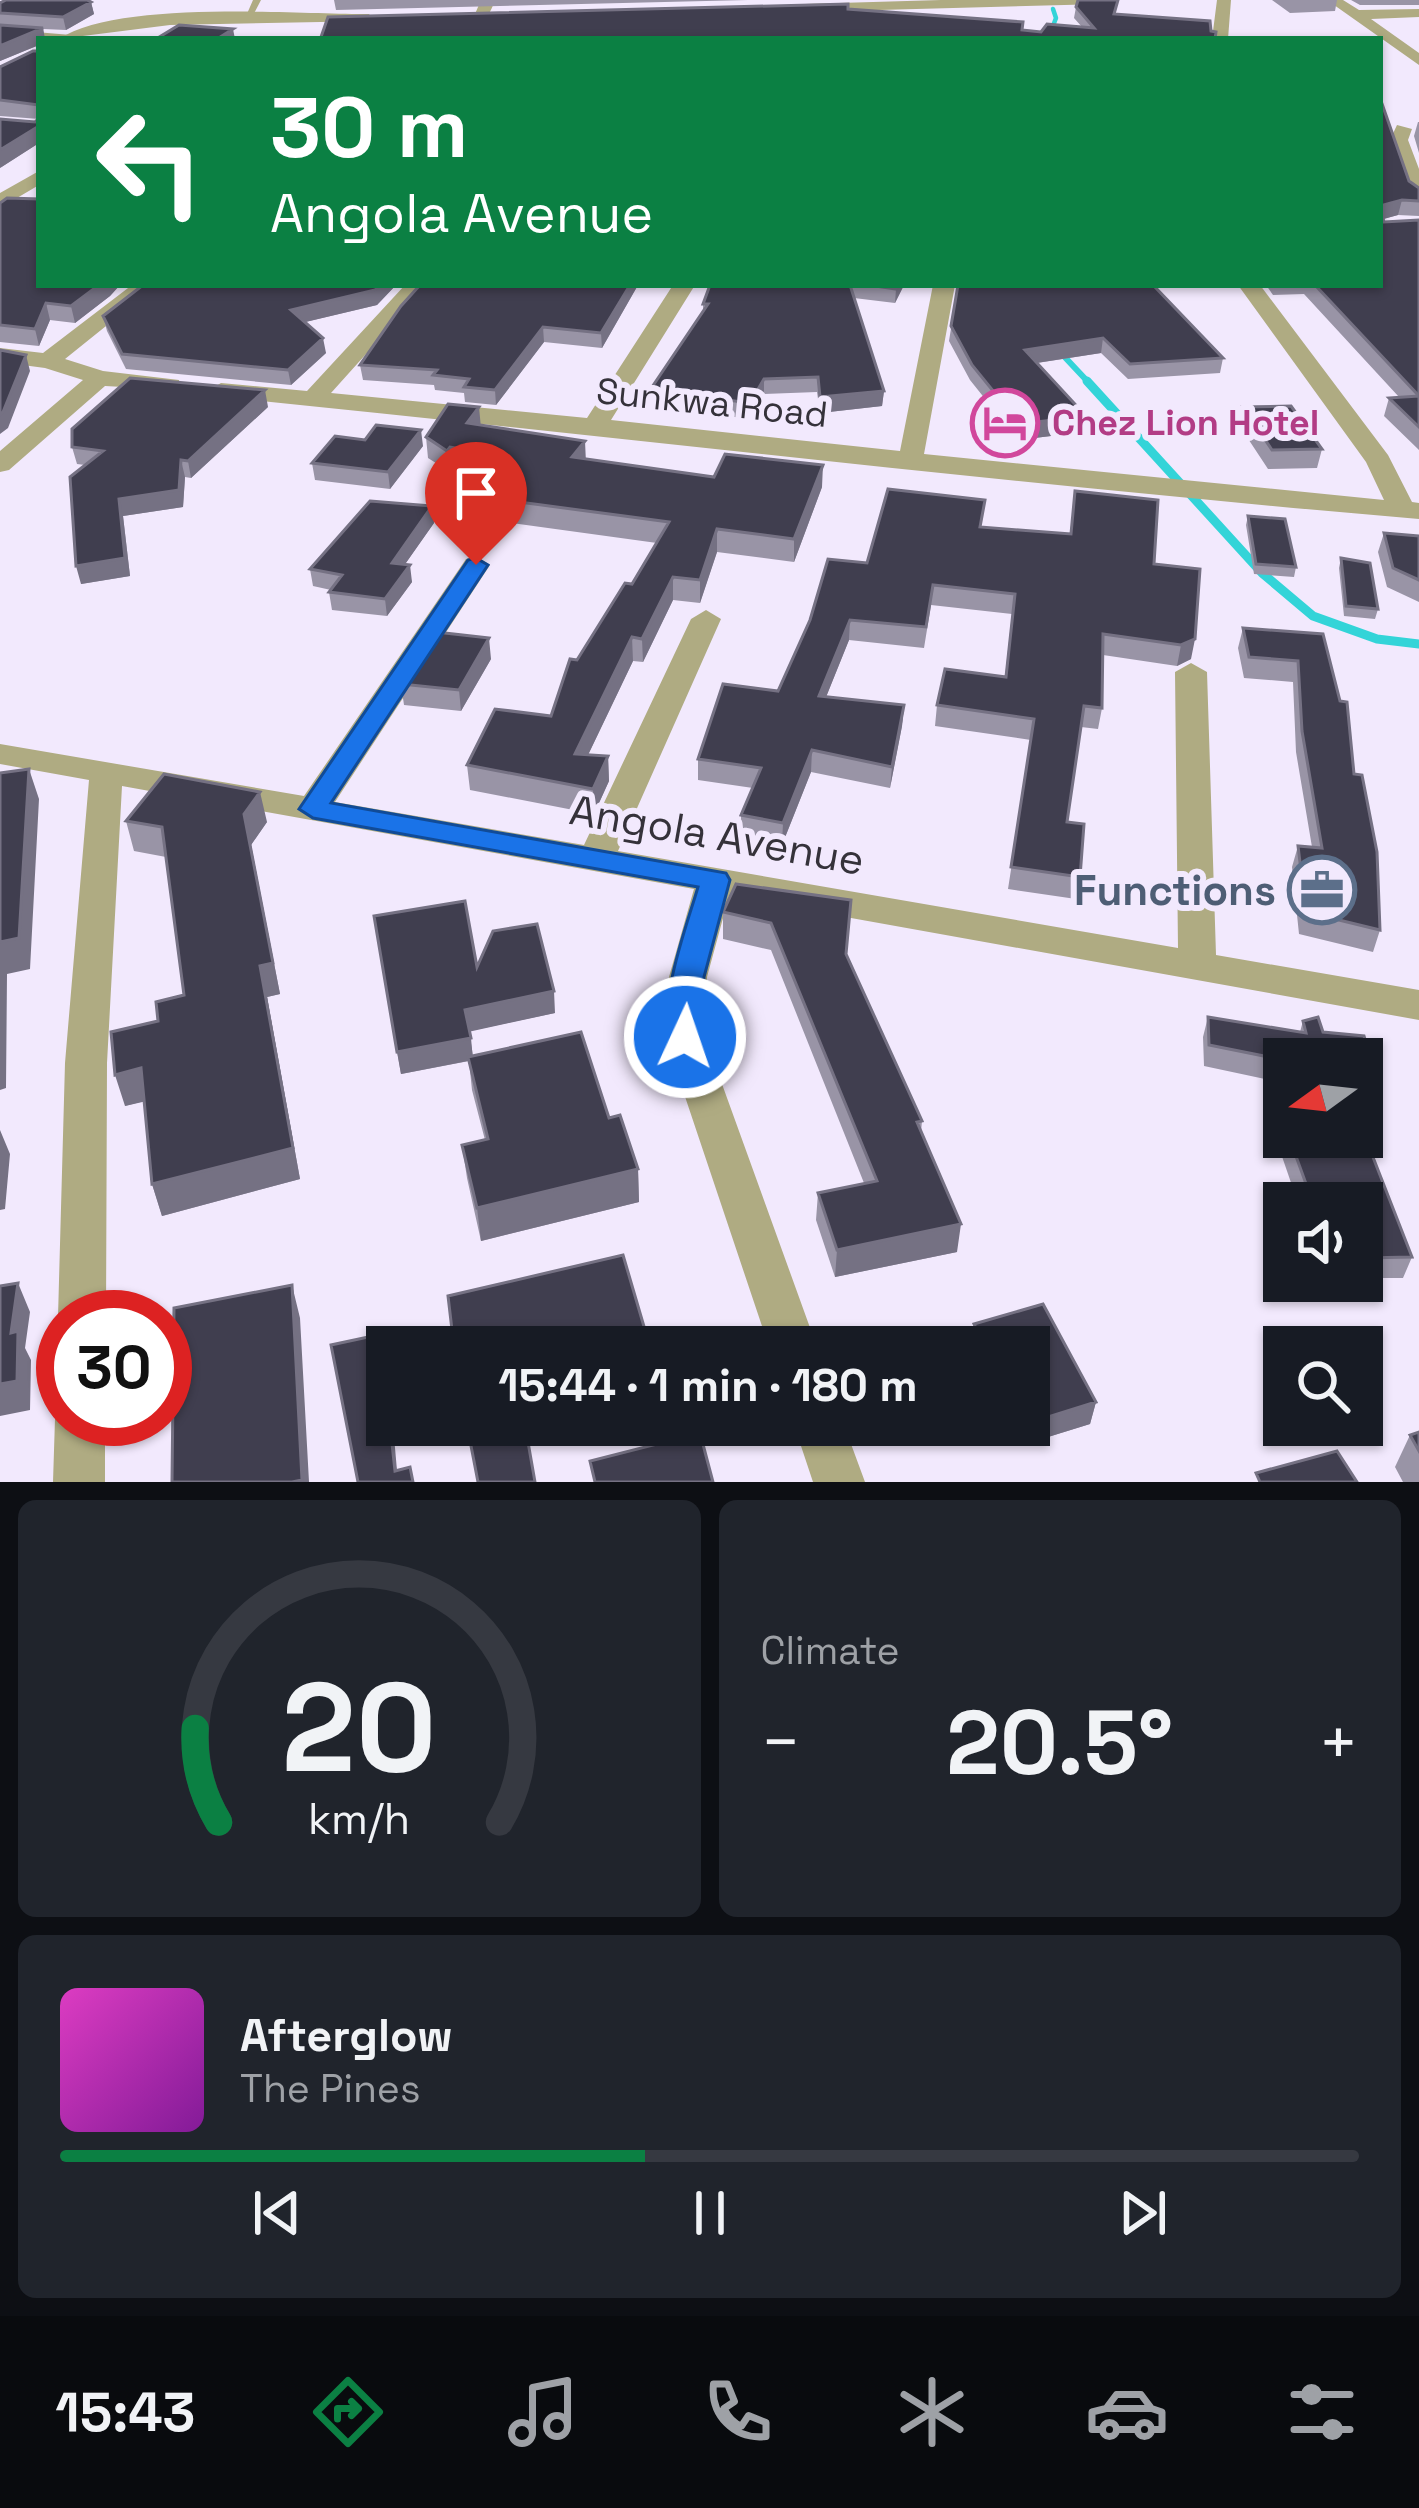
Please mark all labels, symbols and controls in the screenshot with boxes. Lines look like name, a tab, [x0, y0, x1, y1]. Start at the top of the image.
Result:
text: 30 m	[270, 74, 469, 182]
icon: left	[72, 84, 228, 240]
text: Angola Avenue	[270, 179, 653, 248]
street label: Sunkwa Road	[594, 368, 830, 438]
hotel icon: Chez Lion Hotel	[970, 388, 1040, 458]
place label: Chez Lion Hotel	[1052, 400, 1319, 446]
pin	[425, 442, 527, 565]
icon: arrive	[443, 460, 509, 526]
street label: Angola Avenue	[566, 783, 868, 887]
office icon: Functions	[1287, 855, 1357, 925]
place label: Functions	[1074, 864, 1276, 917]
position arrow	[622, 974, 748, 1100]
north arrow	[1263, 1038, 1383, 1158]
map controls	[1263, 1038, 1383, 1446]
button: sound	[1263, 1182, 1383, 1302]
speed limit sign: 30	[36, 1290, 192, 1446]
button: search	[1263, 1326, 1383, 1446]
text: 15:44 · 1 min · 180 m	[498, 1357, 918, 1414]
text: Climate	[761, 1626, 900, 1675]
text: 20	[282, 1648, 437, 1807]
text: 20.5°	[946, 1685, 1173, 1800]
text: −	[761, 1700, 801, 1784]
text: +	[1318, 1700, 1359, 1784]
text: km/h	[308, 1791, 410, 1846]
text: Afterglow	[240, 2007, 453, 2064]
text: The Pines	[240, 2064, 421, 2113]
icon: previous	[244, 2180, 310, 2246]
icon: pause	[677, 2180, 743, 2246]
icon: next	[1110, 2180, 1176, 2246]
icon: directions	[306, 2370, 390, 2454]
icon: music	[501, 2370, 585, 2454]
icon: phone	[696, 2370, 780, 2454]
icon: climate	[890, 2370, 974, 2454]
icon: car	[1085, 2370, 1169, 2454]
icon: filters	[1280, 2370, 1364, 2454]
text: 15:43	[55, 2378, 195, 2447]

